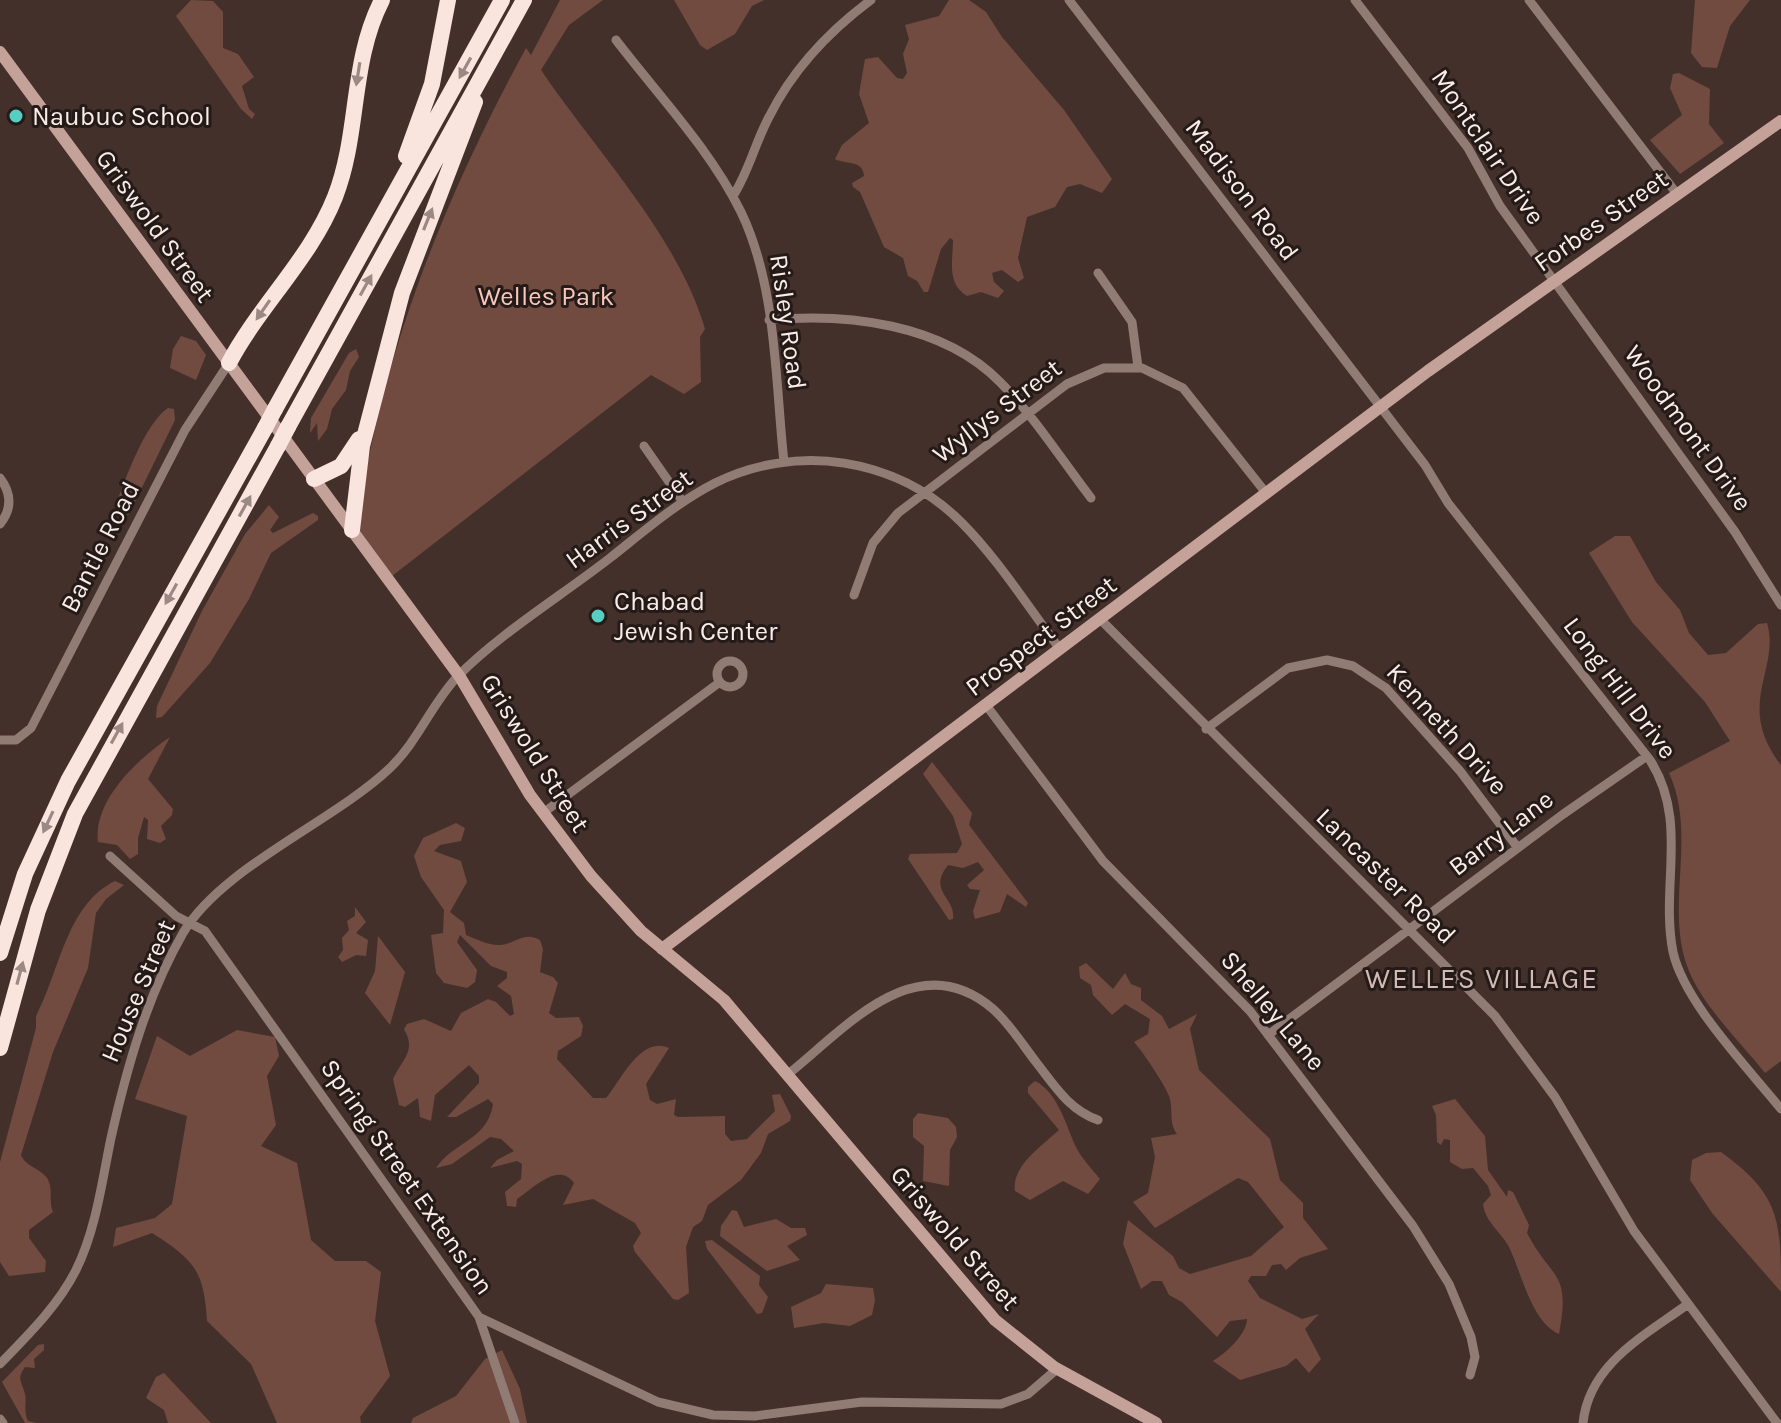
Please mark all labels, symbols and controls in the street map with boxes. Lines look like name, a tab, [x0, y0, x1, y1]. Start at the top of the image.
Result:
one-way arrow	[458, 57, 472, 79]
one-way arrow	[351, 61, 364, 86]
street label: Montclair Drive	[1425, 63, 1551, 231]
place label: Naubuc School	[32, 101, 211, 132]
marker: Naubuc School	[7, 107, 25, 125]
street label: Madison Road	[1179, 113, 1305, 267]
street label: Griswold Street	[89, 144, 221, 308]
street label: Forbes Street	[1528, 163, 1674, 279]
one-way arrow	[422, 207, 435, 231]
street label: Risley Road	[763, 252, 813, 392]
one-way arrow	[359, 274, 373, 297]
park label: Welles Park	[478, 281, 614, 312]
one-way arrow	[256, 299, 271, 320]
street label: Woodmont Drive	[1618, 339, 1758, 517]
street label: Wyllys Street	[926, 352, 1068, 469]
street label: Harris Street	[559, 462, 699, 575]
street label: Bantle Road	[54, 476, 146, 618]
one-way arrow	[237, 495, 251, 517]
street label: Prospect Street	[959, 569, 1123, 703]
one-way arrow	[165, 582, 178, 605]
place label: Chabad Jewish Center	[614, 586, 778, 647]
marker: Chabad Jewish Center	[589, 607, 607, 625]
street label: Long Hill Drive	[1557, 611, 1683, 765]
street label: Kenneth Drive	[1380, 657, 1514, 801]
street label: Griswold Street	[474, 668, 596, 838]
one-way arrow	[111, 721, 124, 744]
street label: Barry Lane	[1443, 784, 1559, 882]
street label: Lancaster Road	[1310, 802, 1462, 950]
one-way arrow	[41, 810, 55, 834]
street label: House Street	[94, 915, 182, 1067]
street label: Shelley Lane	[1214, 945, 1332, 1077]
one-way arrow	[14, 960, 26, 985]
district label: WELLES VILLAGE	[1365, 962, 1599, 995]
street label: Spring Street Extension	[314, 1053, 500, 1301]
street label: Griswold Street	[884, 1160, 1026, 1317]

